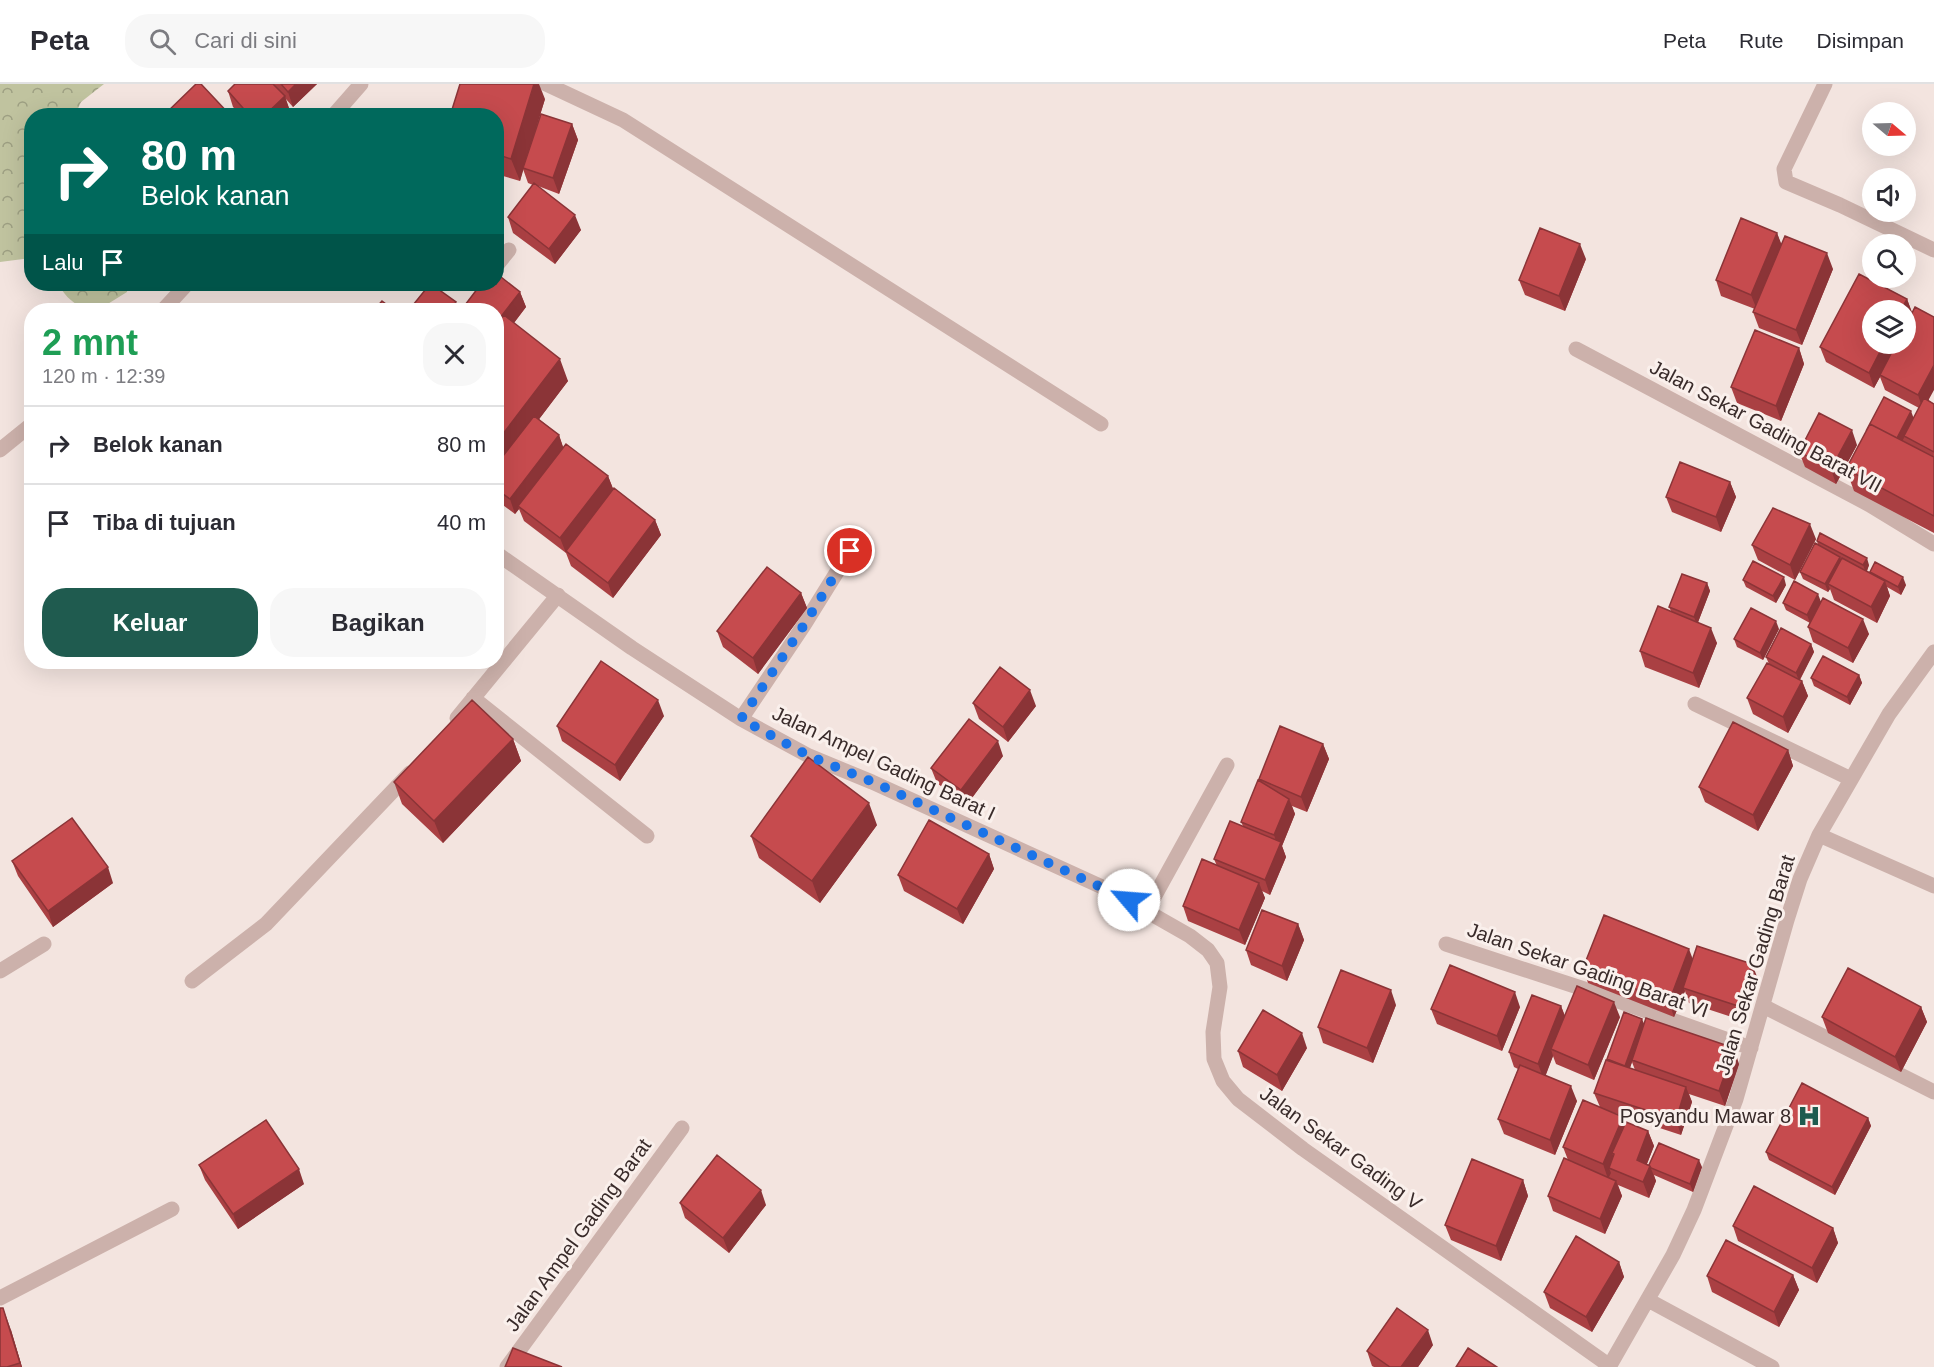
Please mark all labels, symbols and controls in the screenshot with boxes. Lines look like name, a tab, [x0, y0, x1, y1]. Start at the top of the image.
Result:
search box	[125, 14, 545, 68]
text: Peta	[30, 25, 89, 56]
icon: search	[146, 25, 179, 58]
text: Cari di sini	[194, 28, 297, 53]
text: Peta	[1663, 29, 1706, 52]
text: Rute	[1739, 29, 1783, 52]
text: Disimpan	[1816, 29, 1904, 52]
north arrow	[1862, 102, 1916, 156]
map controls	[1862, 102, 1916, 354]
icon: right	[42, 132, 120, 210]
text: 80 m	[141, 132, 237, 179]
button: sound	[1862, 168, 1916, 222]
text: Belok kanan	[141, 181, 290, 211]
button: search	[1862, 234, 1916, 288]
icon: arrive	[96, 246, 129, 279]
text: Lalu	[42, 250, 84, 275]
button: layers	[1862, 300, 1916, 354]
text: 2 mnt	[42, 322, 138, 363]
button: close	[423, 323, 486, 386]
street label: Jalan Sekar Gading Barat VII	[1646, 355, 1886, 497]
text: 120 m · 12:39	[42, 365, 165, 387]
icon: right	[42, 429, 75, 462]
text: Belok kanan	[93, 432, 223, 457]
text: 80 m	[437, 432, 486, 457]
icon: arrive	[42, 507, 75, 540]
text: Tiba di tujuan	[93, 510, 236, 535]
text: 40 m	[437, 510, 486, 535]
pin	[824, 525, 875, 576]
icon: arrive	[833, 534, 866, 567]
button: Keluar	[42, 588, 258, 657]
button: Bagikan	[270, 588, 486, 657]
street label: Jalan Ampel Gading Barat I	[769, 702, 999, 824]
street label: Jalan Sekar Gading Barat	[1711, 852, 1799, 1078]
position arrow	[1097, 868, 1161, 932]
street label: Jalan Sekar Gading Barat VI	[1465, 918, 1711, 1022]
street label: Jalan Sekar Gading V	[1256, 1082, 1427, 1214]
hospital icon: Posyandu Mawar 8	[1796, 1103, 1822, 1129]
place label: Posyandu Mawar 8	[1620, 1105, 1791, 1127]
street label: Jalan Ampel Gading Barat	[501, 1134, 655, 1335]

